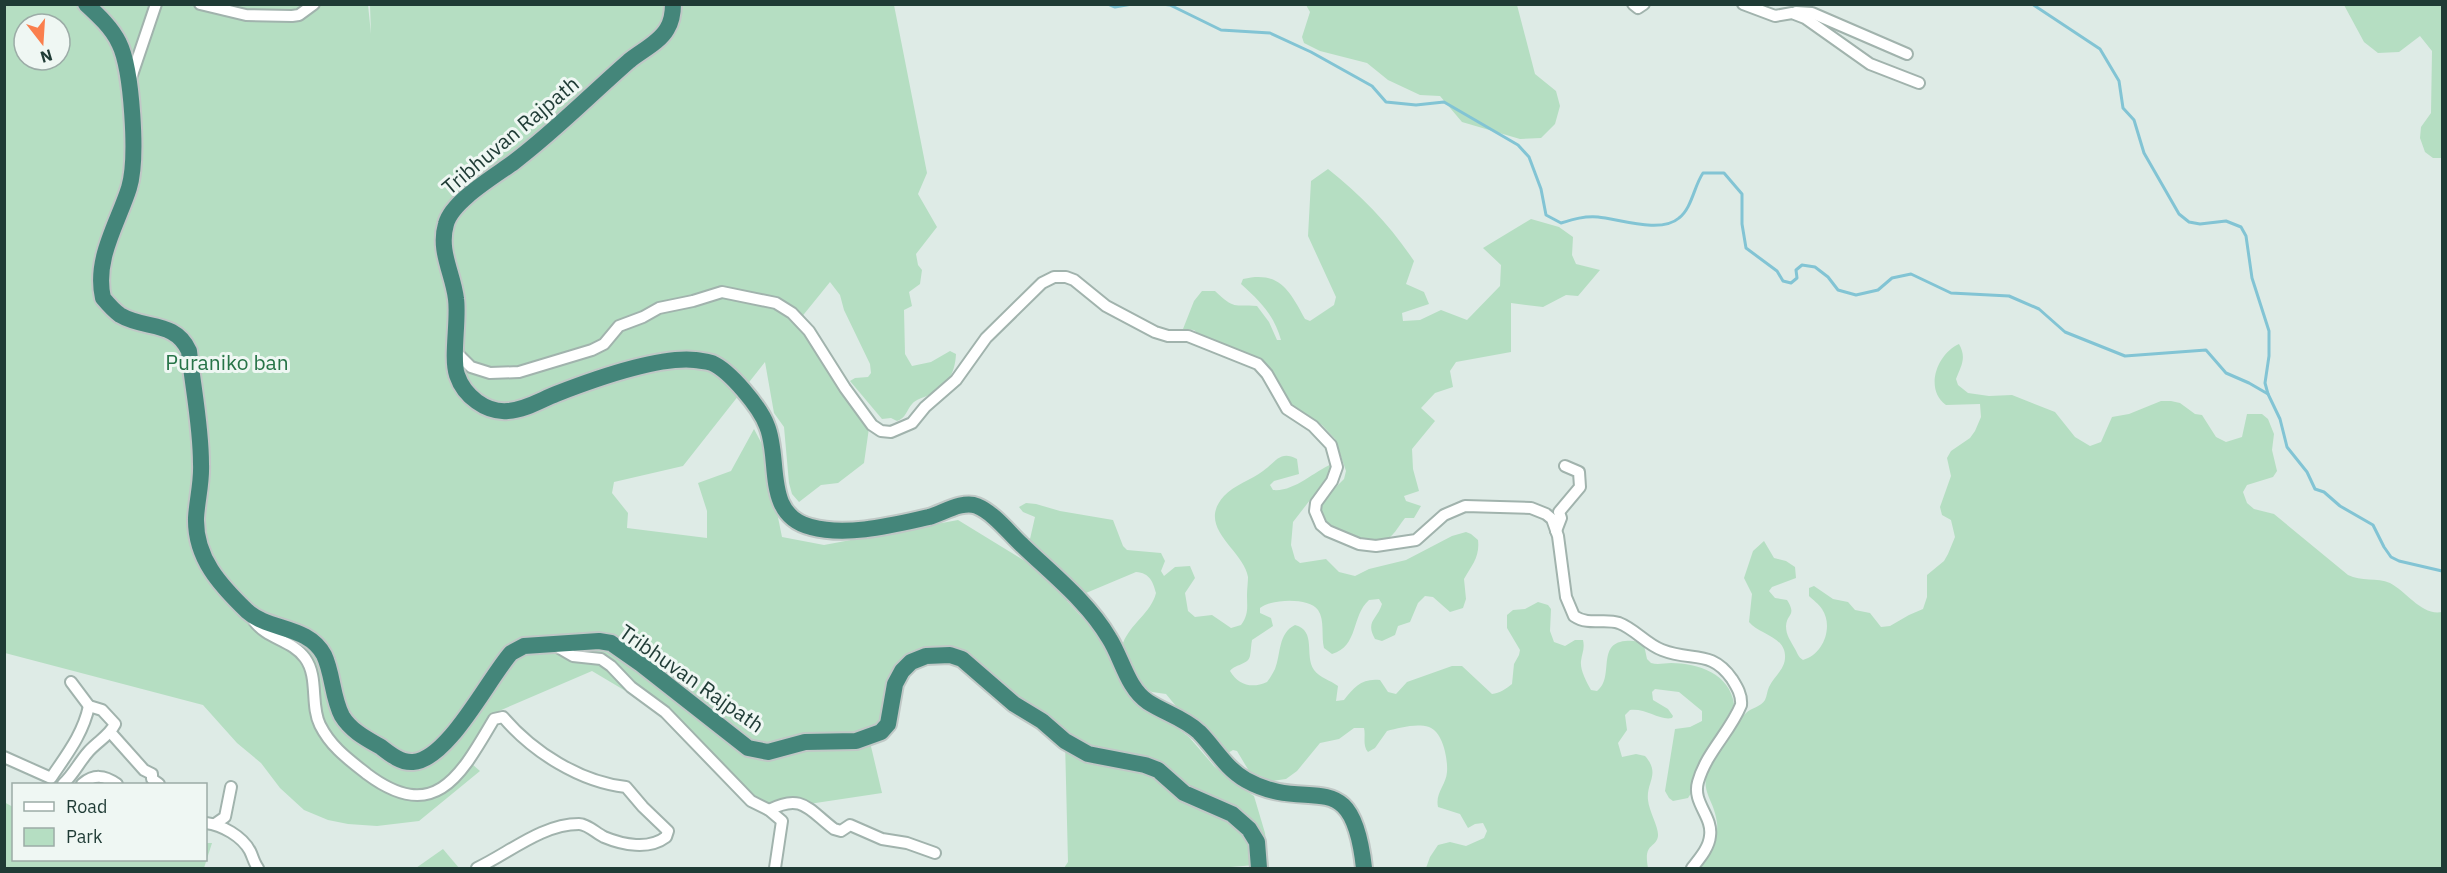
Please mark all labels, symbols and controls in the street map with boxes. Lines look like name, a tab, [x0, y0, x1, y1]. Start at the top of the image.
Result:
north arrow	[12, 12, 72, 72]
text: N	[38, 45, 55, 68]
street label: Tribhuvan Rajpath	[436, 69, 584, 201]
park label: Puraniko ban	[165, 348, 289, 376]
street label: Tribhuvan Rajpath	[614, 618, 770, 738]
legend	[12, 783, 207, 861]
text: Road	[66, 795, 107, 818]
text: Park	[66, 825, 103, 848]

